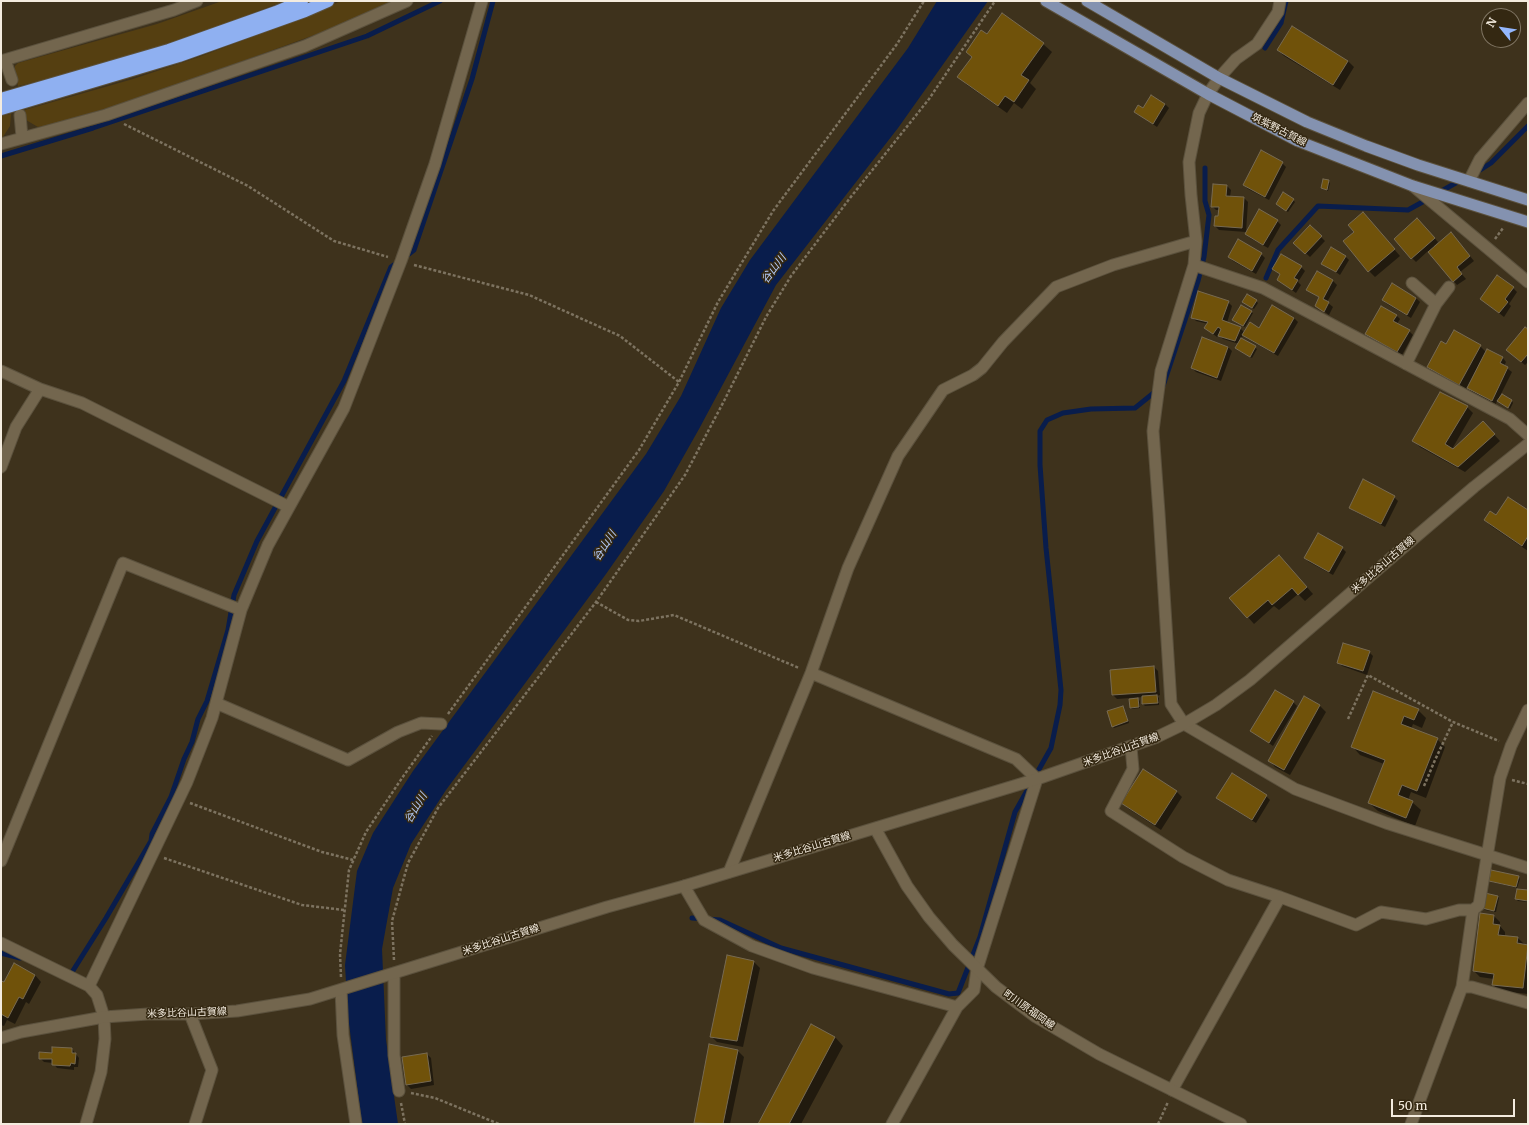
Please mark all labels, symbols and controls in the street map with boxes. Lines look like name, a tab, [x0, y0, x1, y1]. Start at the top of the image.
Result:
north arrow	[1481, 8, 1521, 48]
text: N	[1483, 15, 1500, 30]
street label: 筑紫野古賀線	[1250, 111, 1308, 149]
water label: 谷山川	[759, 252, 789, 286]
water label: 谷山川	[590, 529, 620, 563]
street label: 米多比谷山古賀線	[1349, 534, 1417, 596]
street label: 米多比谷山古賀線	[1081, 731, 1161, 769]
water label: 谷山川	[402, 790, 430, 826]
street label: 米多比谷山古賀線	[772, 830, 852, 864]
street label: 米多比谷山古賀線	[461, 922, 541, 958]
street label: 町川原福岡線	[1001, 988, 1057, 1032]
street label: 米多比谷山古賀線	[147, 1006, 227, 1020]
scale bar	[1393, 1091, 1517, 1117]
text: 50 m	[1398, 1098, 1427, 1113]

